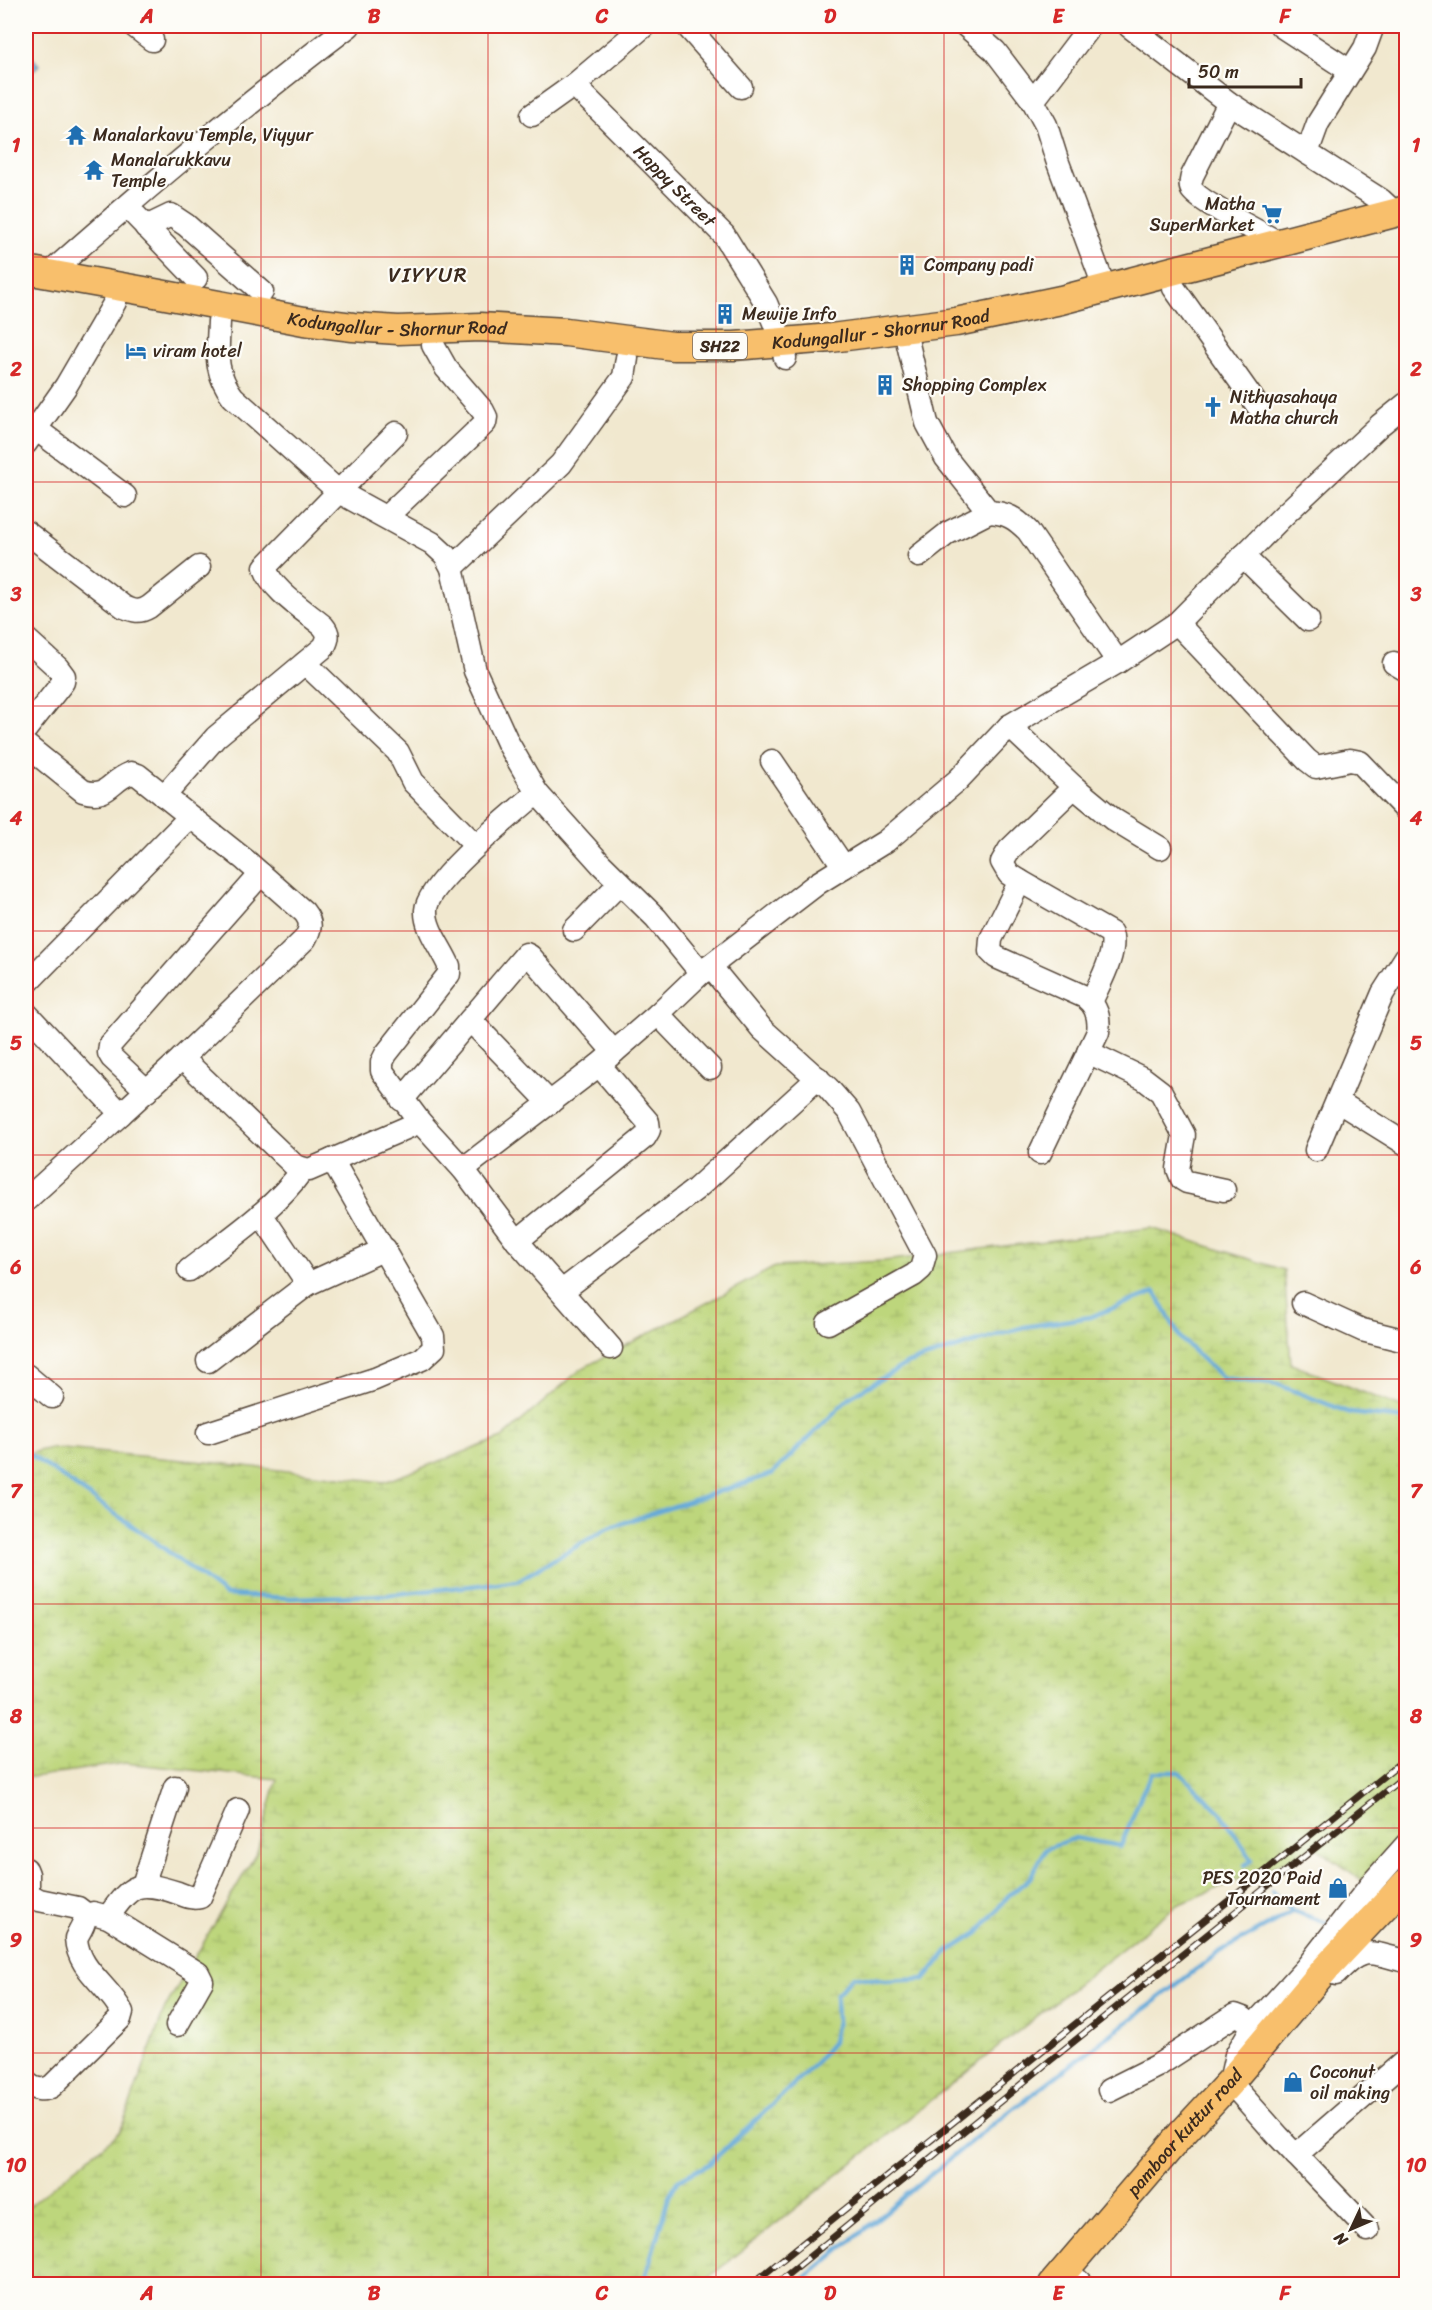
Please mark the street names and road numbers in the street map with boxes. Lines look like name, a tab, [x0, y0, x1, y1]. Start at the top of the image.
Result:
street label: Happy Street	[625, 136, 724, 235]
street label: Kodungallur - Shornur Road	[771, 299, 994, 359]
street label: Kodungallur - Shornur Road	[285, 302, 509, 346]
road number: SH22	[693, 333, 747, 359]
street label: pamboor kuttur road	[1118, 2060, 1252, 2204]

